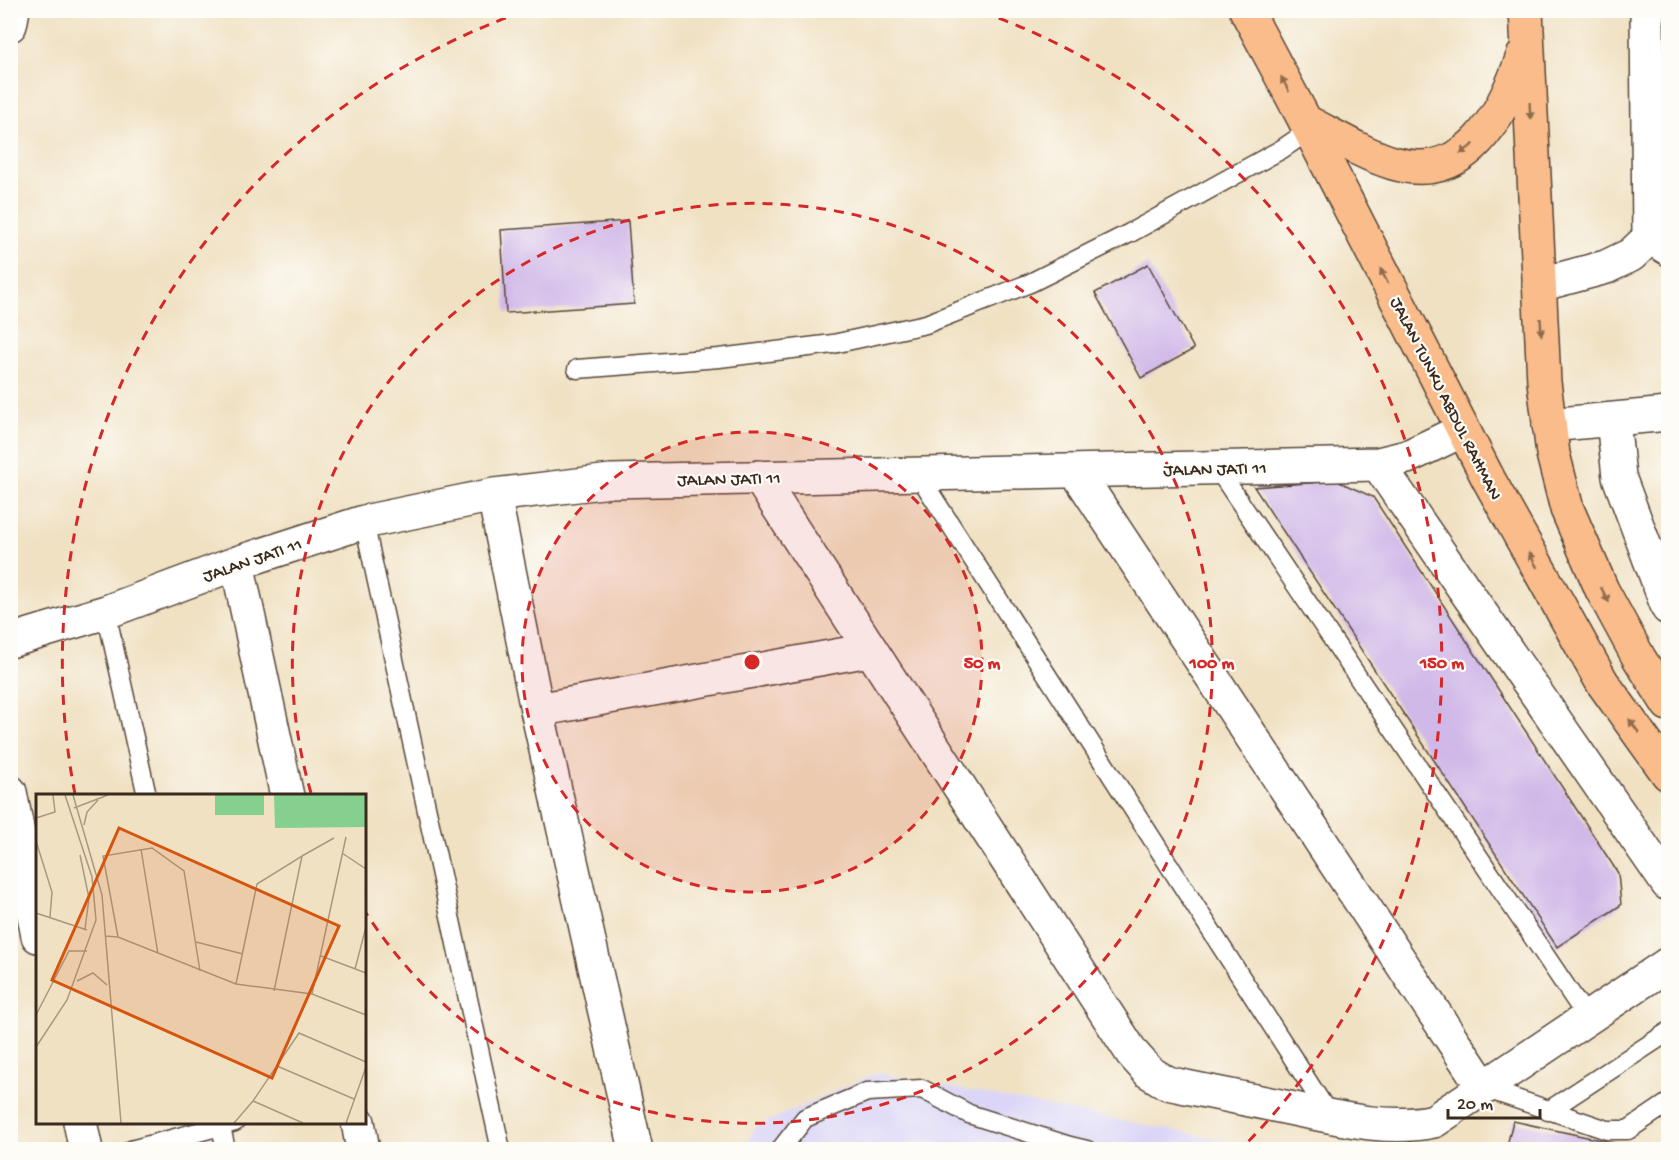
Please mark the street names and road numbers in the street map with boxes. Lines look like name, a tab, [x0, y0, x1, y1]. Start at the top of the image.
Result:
street label: JALAN TUNKU ABDUL RAHMAN	[1384, 294, 1505, 504]
street label: JALAN JATI 11	[1163, 459, 1267, 482]
street label: JALAN JATI 11	[677, 469, 781, 492]
street label: JALAN JATI 11	[200, 535, 305, 588]

